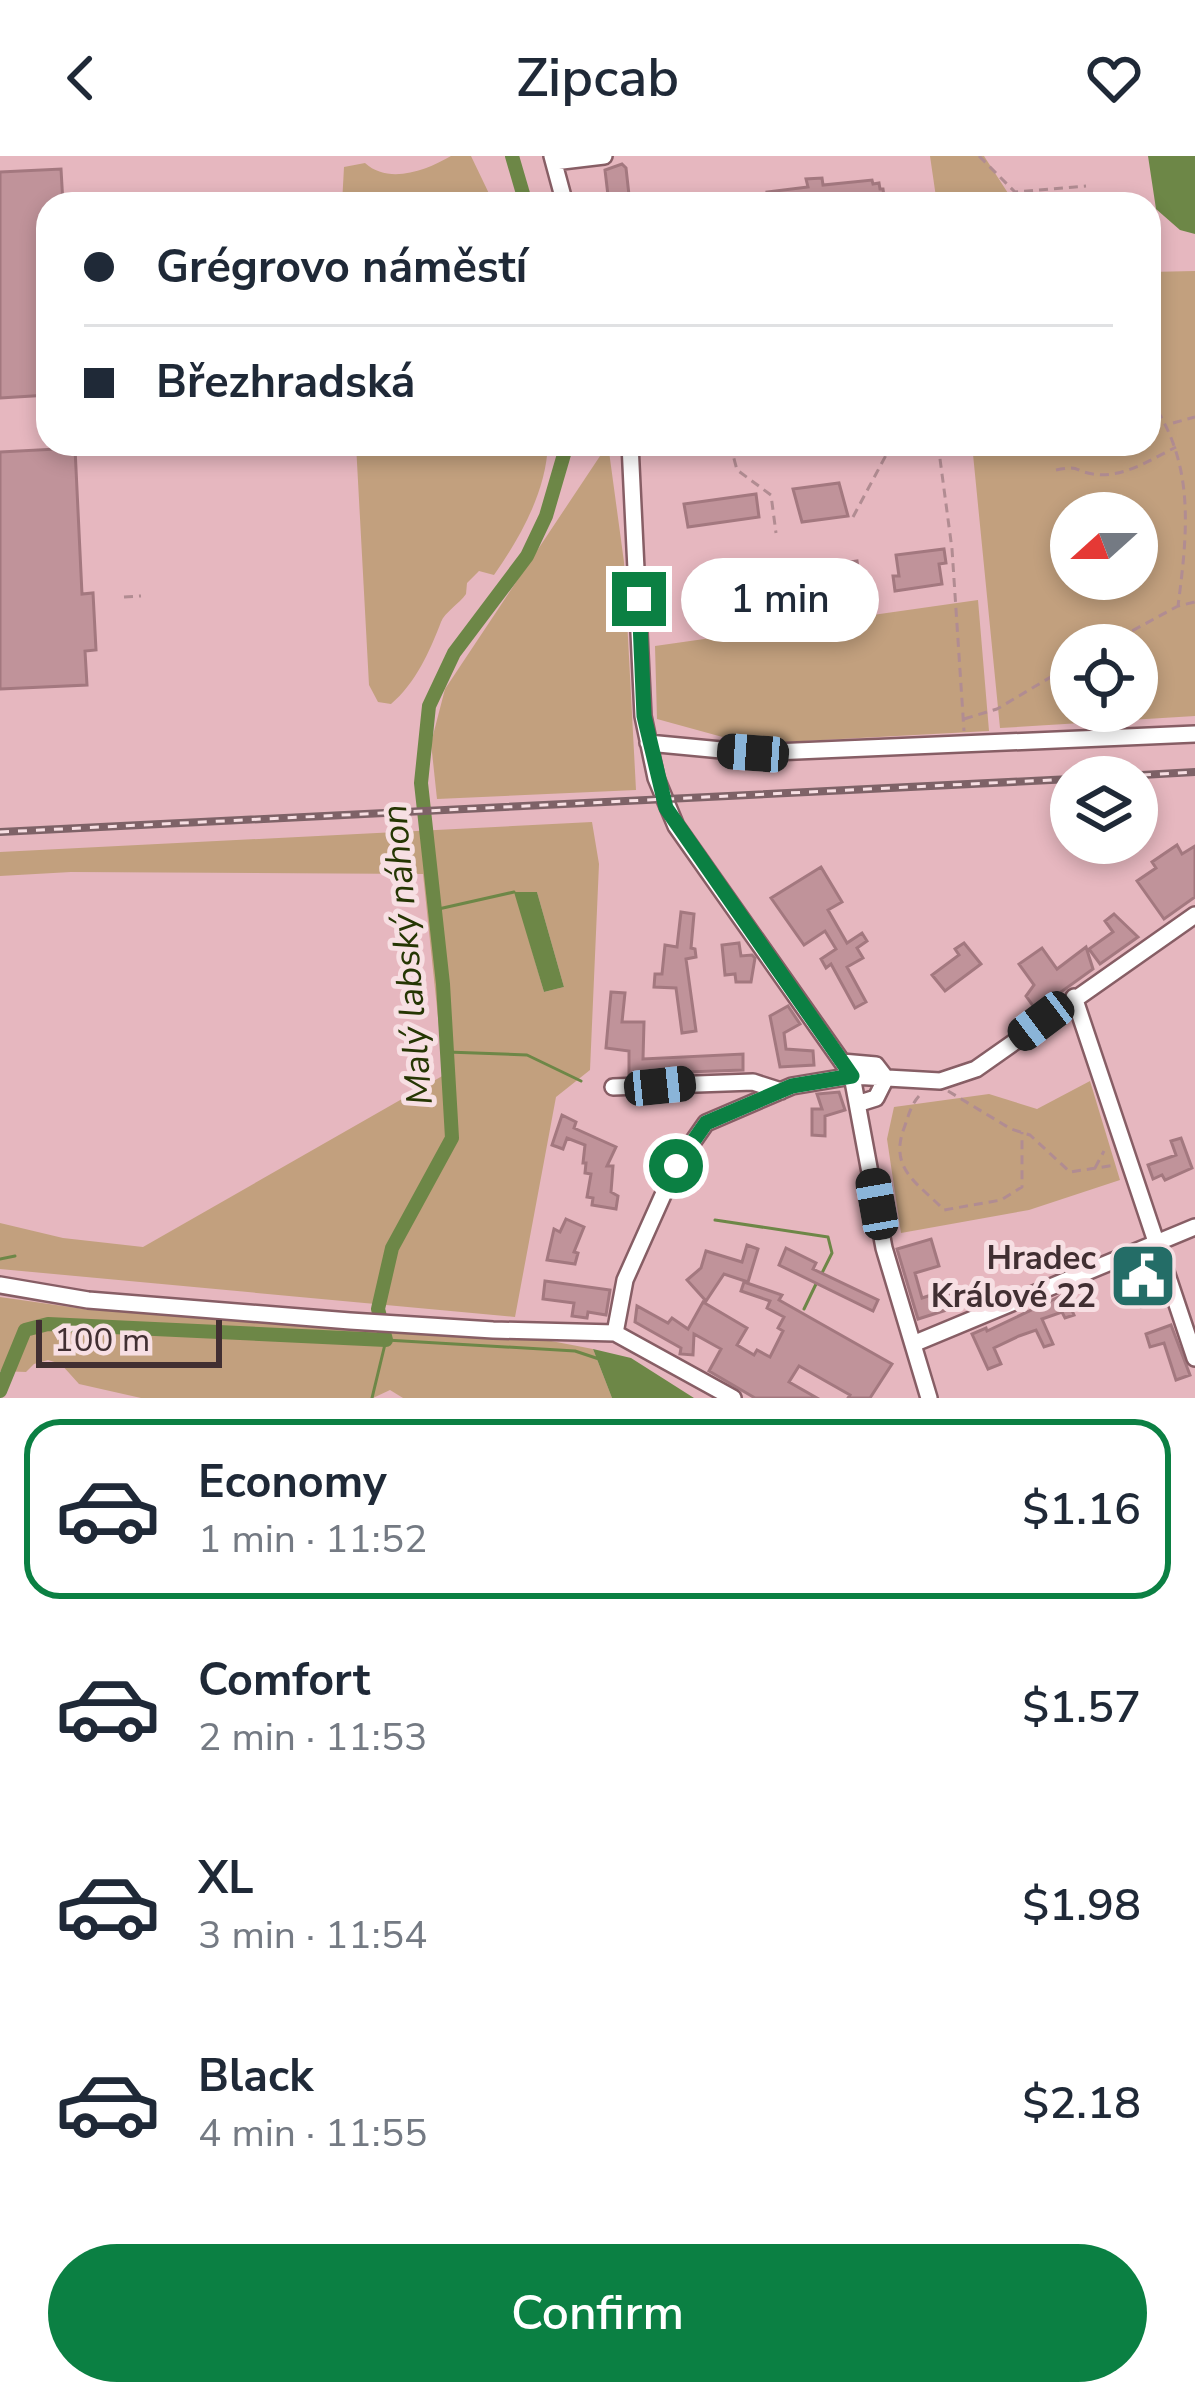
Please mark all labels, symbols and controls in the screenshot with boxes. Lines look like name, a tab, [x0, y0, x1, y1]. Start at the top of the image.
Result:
text: Zipcab	[516, 41, 679, 115]
icon: back	[48, 45, 114, 111]
icon: heart	[1081, 45, 1147, 111]
text: Grégrovo náměstí	[156, 237, 527, 298]
text: Březhradská	[156, 352, 415, 413]
north arrow	[1050, 492, 1158, 600]
map controls	[1050, 492, 1158, 864]
callout: 1 min	[681, 557, 879, 641]
route end	[612, 572, 666, 626]
text: 1 min	[730, 573, 830, 626]
button: locate	[1050, 624, 1158, 732]
car	[716, 733, 790, 773]
button: layers	[1050, 756, 1158, 864]
water label: Malý labský náhon	[370, 803, 445, 1107]
car	[1001, 985, 1081, 1057]
car	[622, 1064, 698, 1108]
route start	[649, 1139, 703, 1193]
car	[853, 1165, 901, 1243]
place label: Hradec Králové 22	[931, 1236, 1096, 1319]
public building icon: Hradec Králové 22	[1108, 1241, 1178, 1311]
scale bar	[36, 1314, 222, 1367]
text: 100 m	[54, 1318, 150, 1363]
text: Economy	[198, 1452, 387, 1513]
icon: car	[54, 1455, 162, 1563]
text: $1.16	[1022, 1479, 1141, 1540]
text: 1 min · 11:52	[198, 1513, 427, 1566]
text: Comfort	[198, 1650, 370, 1711]
icon: car	[54, 1653, 162, 1761]
text: $1.57	[1022, 1677, 1141, 1738]
text: 2 min · 11:53	[198, 1711, 427, 1764]
text: XL	[198, 1848, 254, 1909]
icon: car	[54, 1851, 162, 1959]
text: $1.98	[1022, 1875, 1141, 1936]
text: 3 min · 11:54	[198, 1909, 427, 1962]
text: Black	[198, 2046, 313, 2107]
icon: car	[54, 2049, 162, 2157]
text: $2.18	[1022, 2073, 1141, 2134]
text: 4 min · 11:55	[198, 2107, 427, 2160]
button: Confirm	[48, 2244, 1147, 2382]

